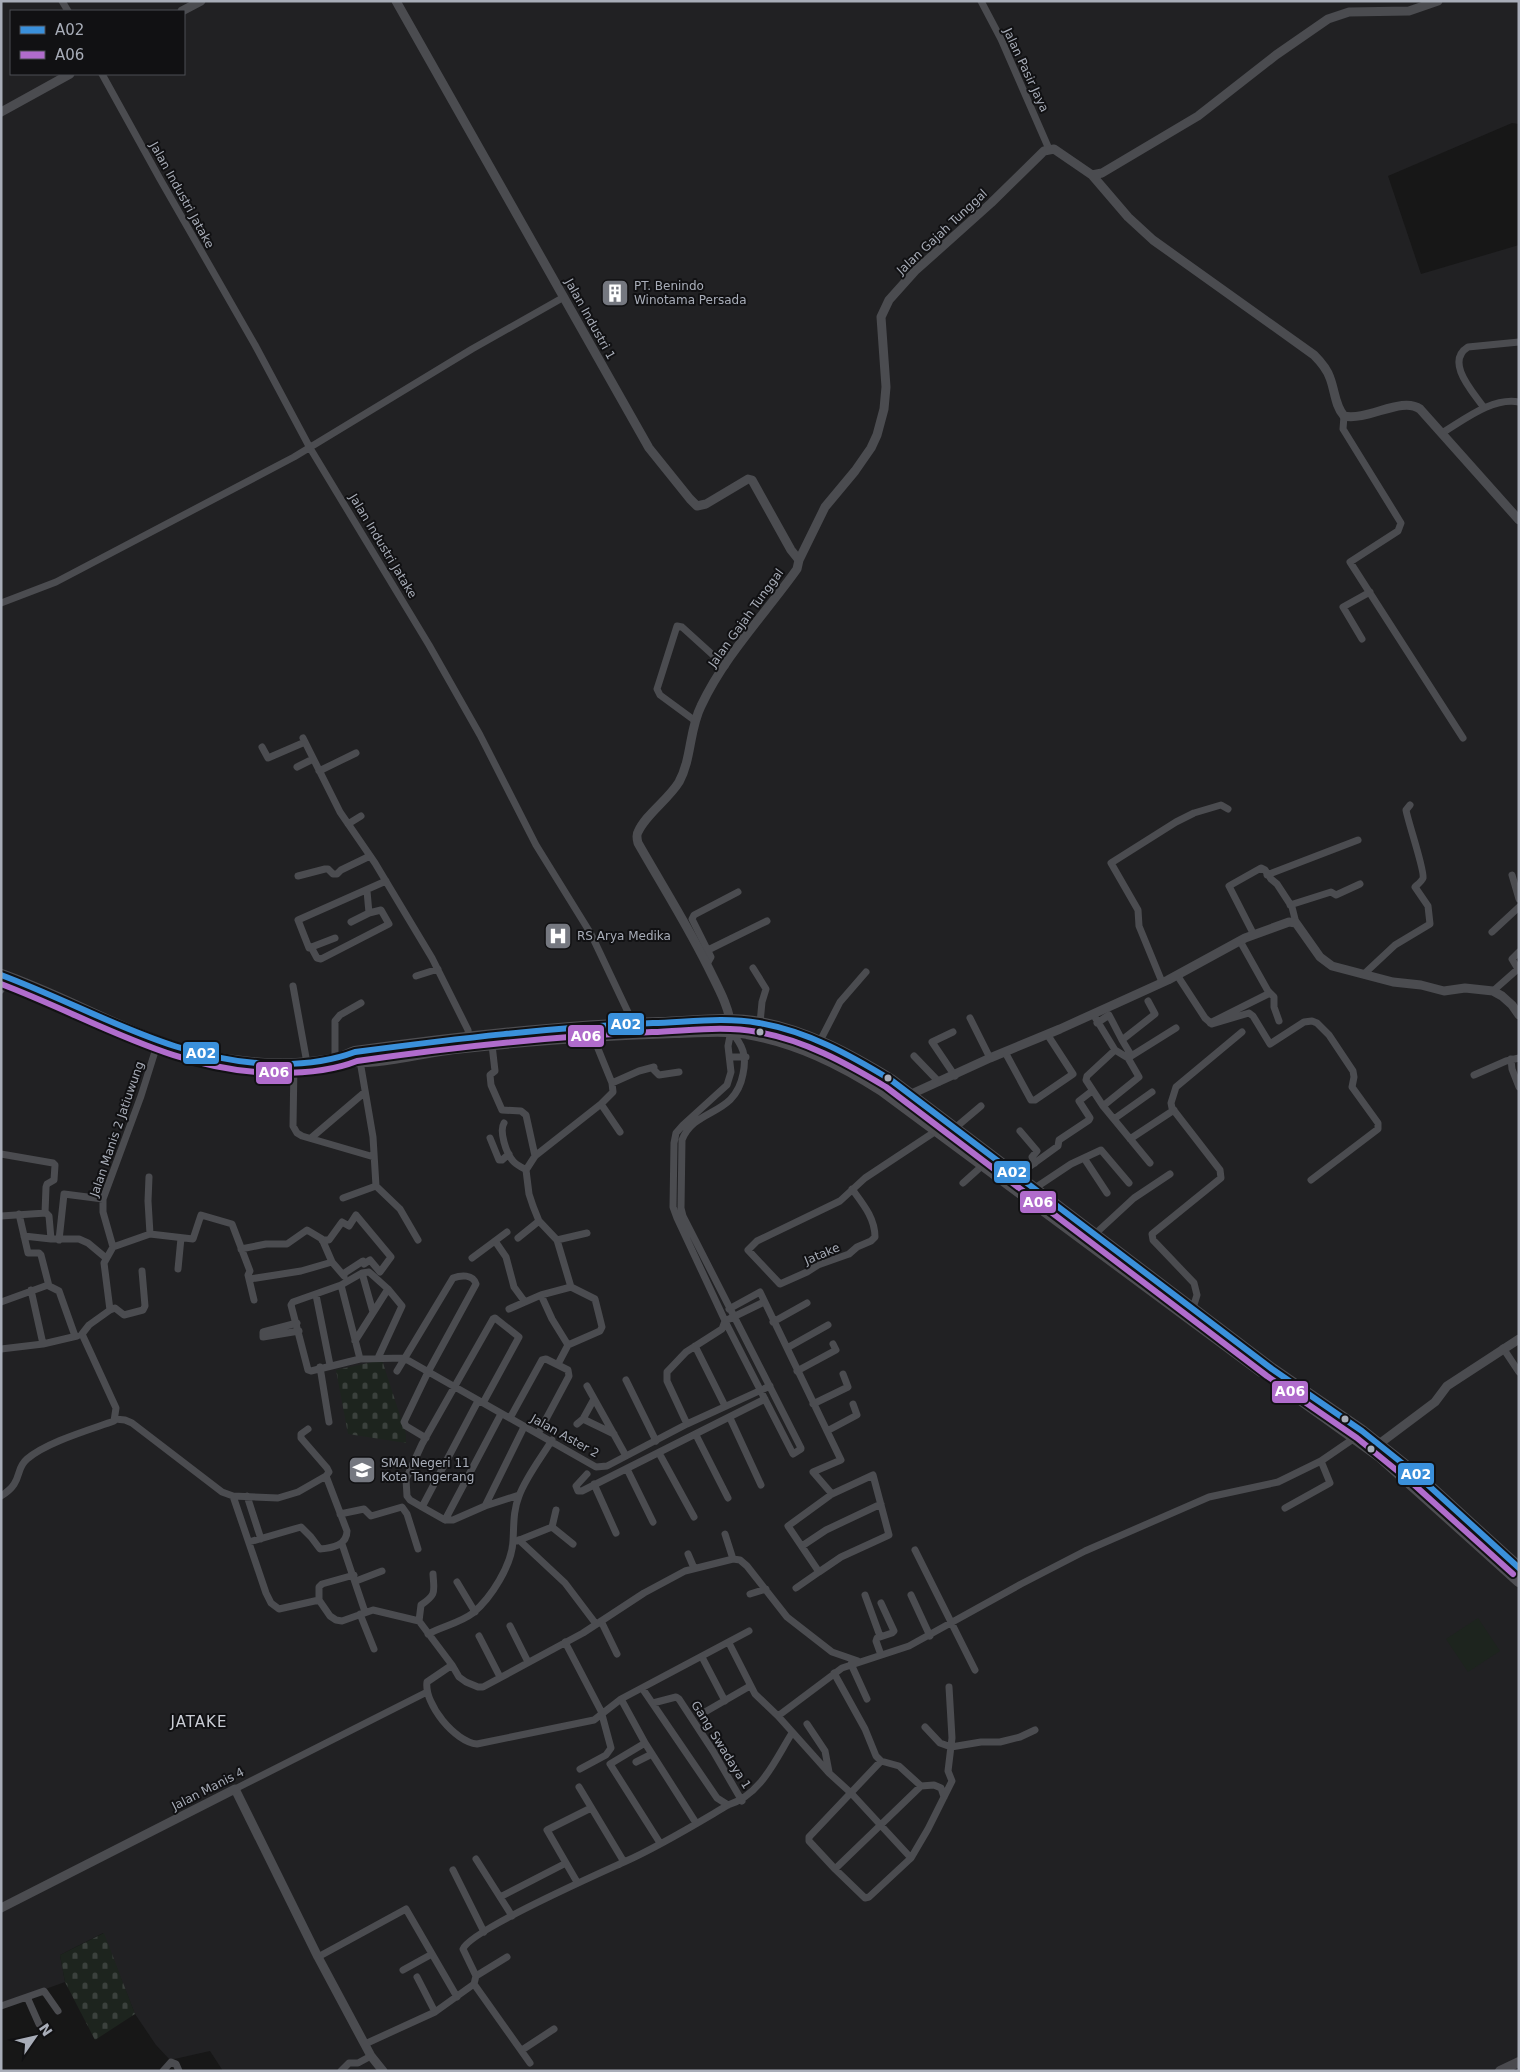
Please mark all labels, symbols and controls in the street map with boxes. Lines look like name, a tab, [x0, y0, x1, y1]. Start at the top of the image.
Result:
legend	[10, 10, 185, 75]
text: A02	[55, 21, 84, 39]
street label: Jalan Pasir Jaya	[1000, 25, 1052, 114]
text: A06	[55, 46, 84, 64]
street label: Jalan Industri Jatake	[146, 139, 217, 251]
street label: Jalan Gajah Tunggal	[893, 187, 990, 278]
street label: Jalan Industri 1	[562, 275, 618, 362]
building icon: PT. Benindo Winotama Persada	[600, 278, 630, 308]
place label: PT. Benindo Winotama Persada	[634, 279, 747, 307]
street label: Jalan Industri Jatake	[346, 490, 420, 601]
street label: Jalan Gajah Tunggal	[705, 566, 786, 671]
hospital icon: RS Arya Medika	[543, 921, 573, 951]
place label: RS Arya Medika	[577, 929, 671, 943]
line badge: A02	[607, 1012, 645, 1036]
text: A02	[611, 1016, 641, 1032]
line badge: A06	[567, 1024, 605, 1048]
unlabelled marker	[755, 1027, 765, 1037]
text: A06	[571, 1028, 601, 1044]
line badge: A02	[182, 1041, 220, 1065]
text: A02	[186, 1045, 216, 1061]
street label: Jalan Manis 2 Jatiuwung	[87, 1059, 147, 1200]
line badge: A06	[255, 1061, 293, 1085]
text: A06	[259, 1064, 289, 1080]
unlabelled marker	[883, 1073, 893, 1083]
line badge: A02	[993, 1160, 1031, 1184]
text: A02	[997, 1164, 1027, 1180]
line badge: A06	[1019, 1190, 1057, 1214]
text: A06	[1023, 1194, 1053, 1210]
street label: Jatake	[801, 1240, 842, 1268]
line badge: A06	[1271, 1380, 1309, 1404]
text: A06	[1275, 1383, 1305, 1399]
street label: Jalan Aster 2	[528, 1411, 602, 1461]
unlabelled marker	[1340, 1414, 1350, 1424]
unlabelled marker	[1366, 1444, 1376, 1454]
school or university icon: SMA Negeri 11 Kota Tangerang	[347, 1455, 377, 1485]
place label: SMA Negeri 11 Kota Tangerang	[381, 1456, 474, 1484]
line badge: A02	[1397, 1462, 1435, 1486]
text: A02	[1401, 1466, 1431, 1482]
street label: Gang Swadaya 1	[688, 1698, 754, 1792]
district label: JATAKE	[170, 1713, 227, 1731]
street label: Jalan Manis 4	[169, 1765, 247, 1814]
north arrow	[10, 2012, 60, 2062]
text: N	[36, 2020, 56, 2039]

